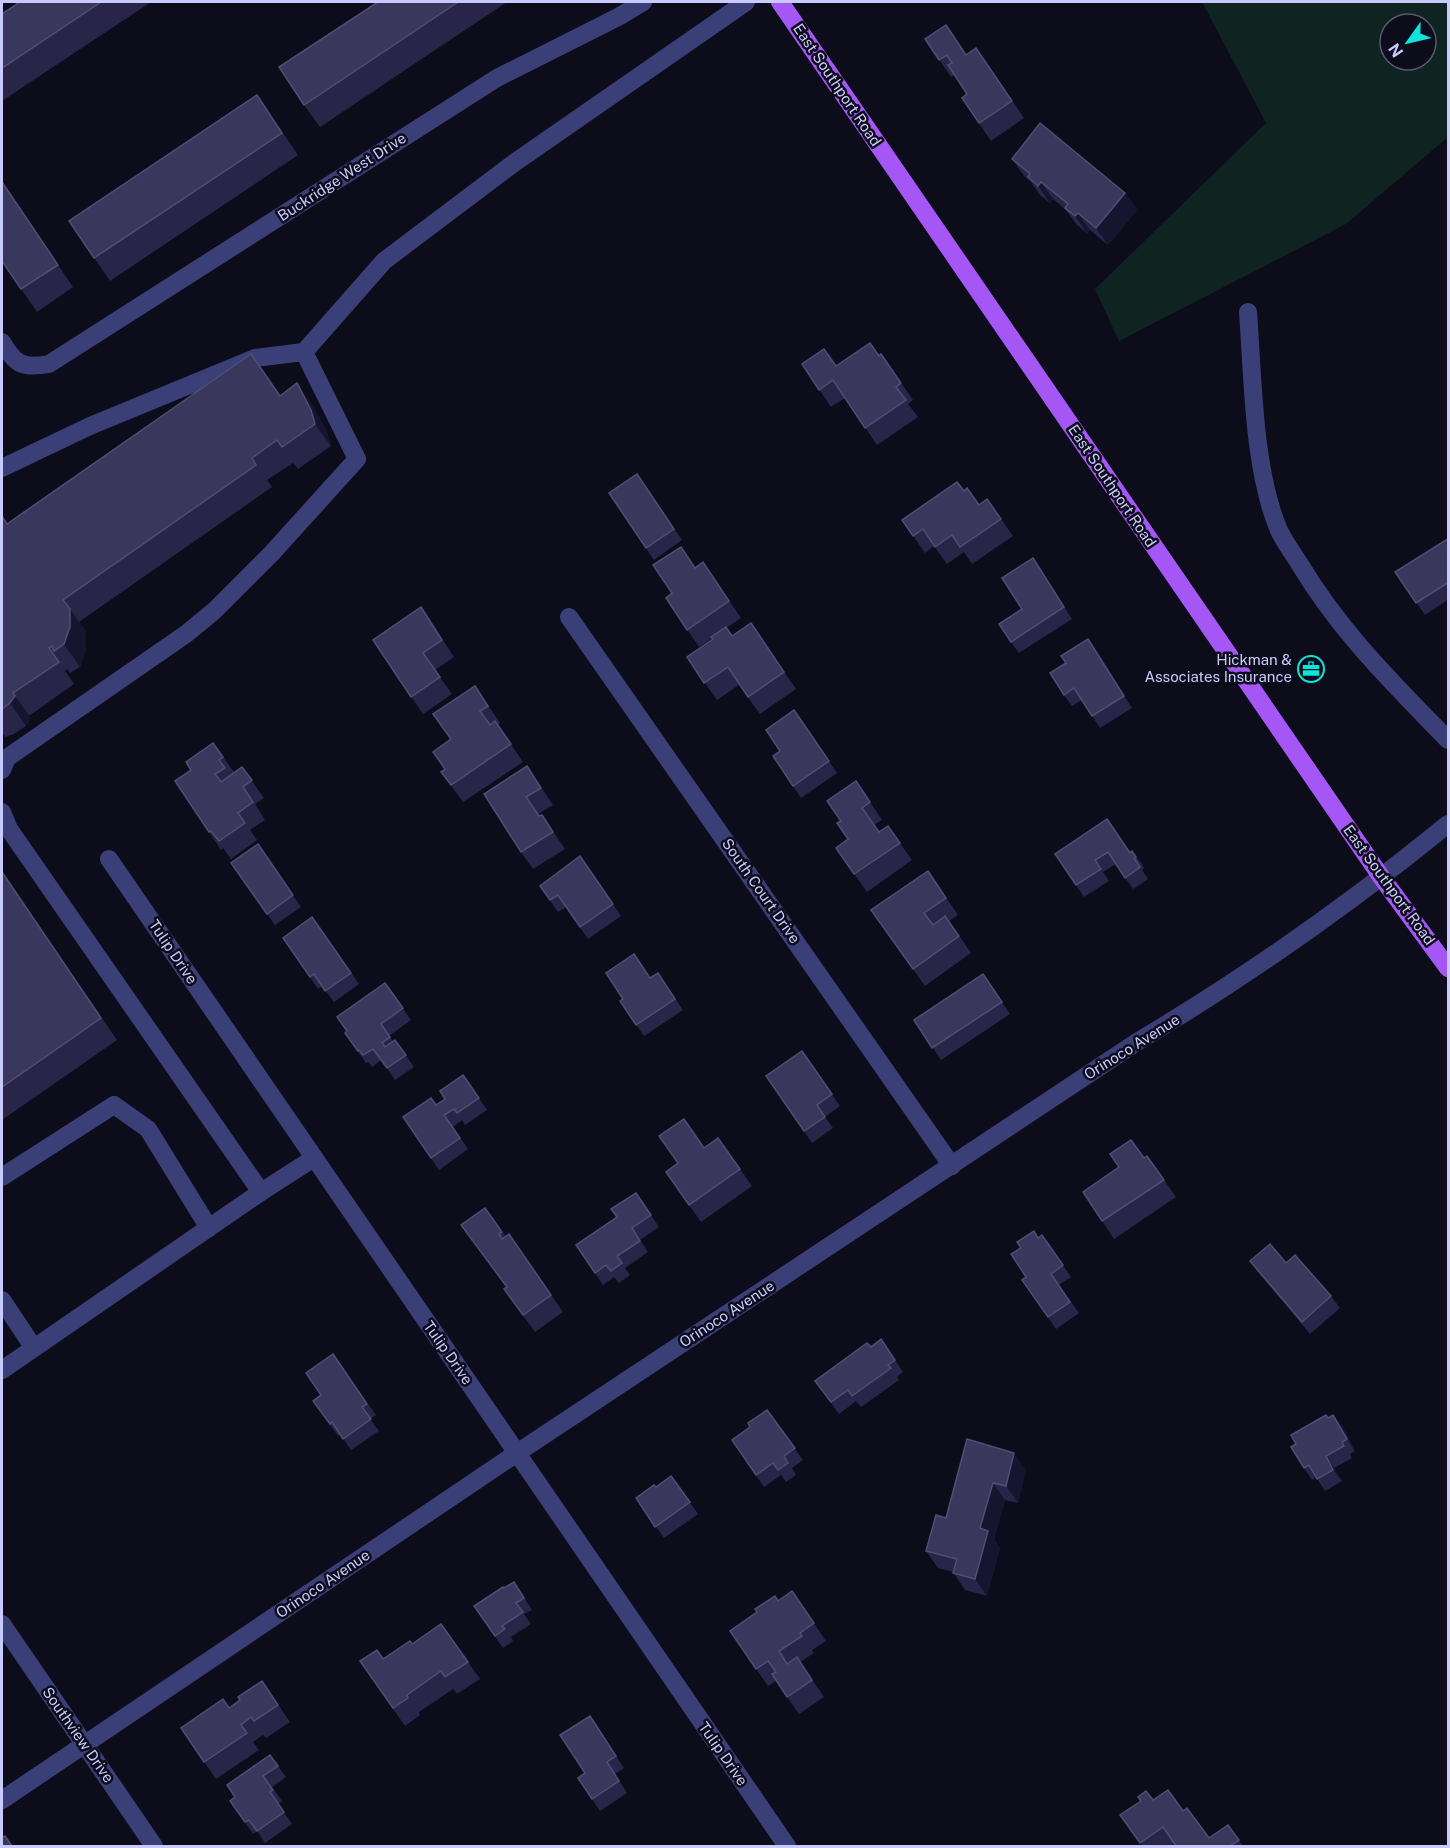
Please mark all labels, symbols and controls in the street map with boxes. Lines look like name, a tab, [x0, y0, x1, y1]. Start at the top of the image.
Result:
north arrow	[1378, 12, 1438, 72]
street label: East Southport Road	[790, 20, 885, 149]
text: N	[1385, 40, 1407, 61]
street label: Buckridge West Drive	[274, 129, 409, 224]
street label: East Southport Road	[1065, 421, 1160, 550]
place label: Hickman & Associates Insurance	[1145, 651, 1292, 685]
office icon: Hickman & Associates Insurance	[1296, 654, 1326, 684]
street label: East Southport Road	[1340, 821, 1439, 948]
street label: South Court Drive	[719, 835, 804, 946]
street label: Tulip Drive	[146, 916, 201, 987]
street label: Orinoco Avenue	[1081, 1010, 1183, 1083]
street label: Orinoco Avenue	[676, 1277, 777, 1350]
street label: Tulip Drive	[420, 1318, 476, 1388]
street label: Orinoco Avenue	[273, 1546, 373, 1621]
street label: Southview Drive	[39, 1684, 118, 1786]
street label: Tulip Drive	[695, 1719, 751, 1789]

